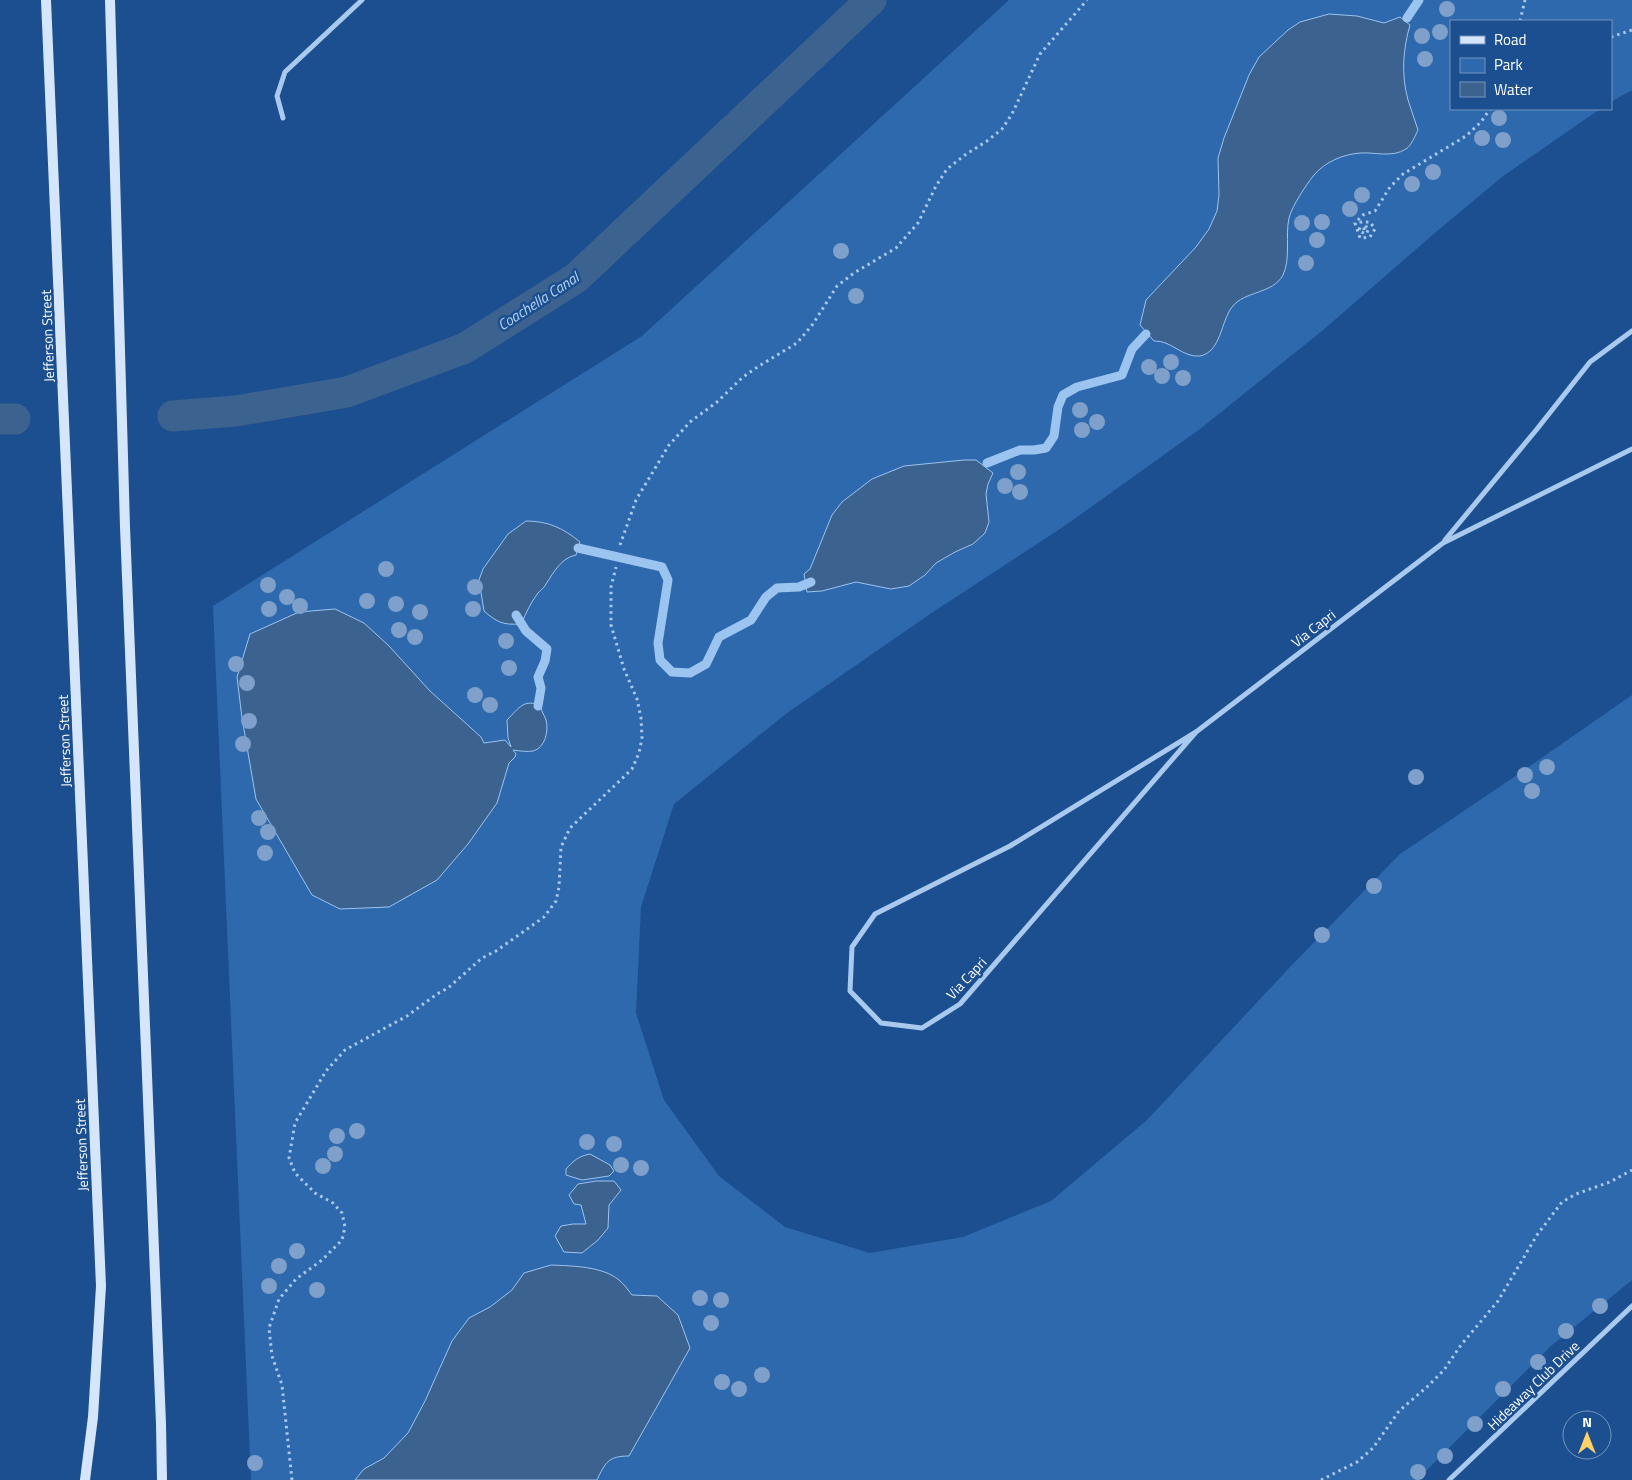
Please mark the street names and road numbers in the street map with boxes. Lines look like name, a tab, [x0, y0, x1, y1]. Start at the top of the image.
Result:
street label: Jefferson Street	[35, 289, 59, 383]
street label: Via Capri	[1286, 604, 1340, 652]
street label: Jefferson Street	[52, 694, 76, 788]
street label: Via Capri	[941, 952, 991, 1004]
street label: Jefferson Street	[69, 1098, 93, 1192]
street label: Hideaway Club Drive	[1482, 1336, 1584, 1434]

